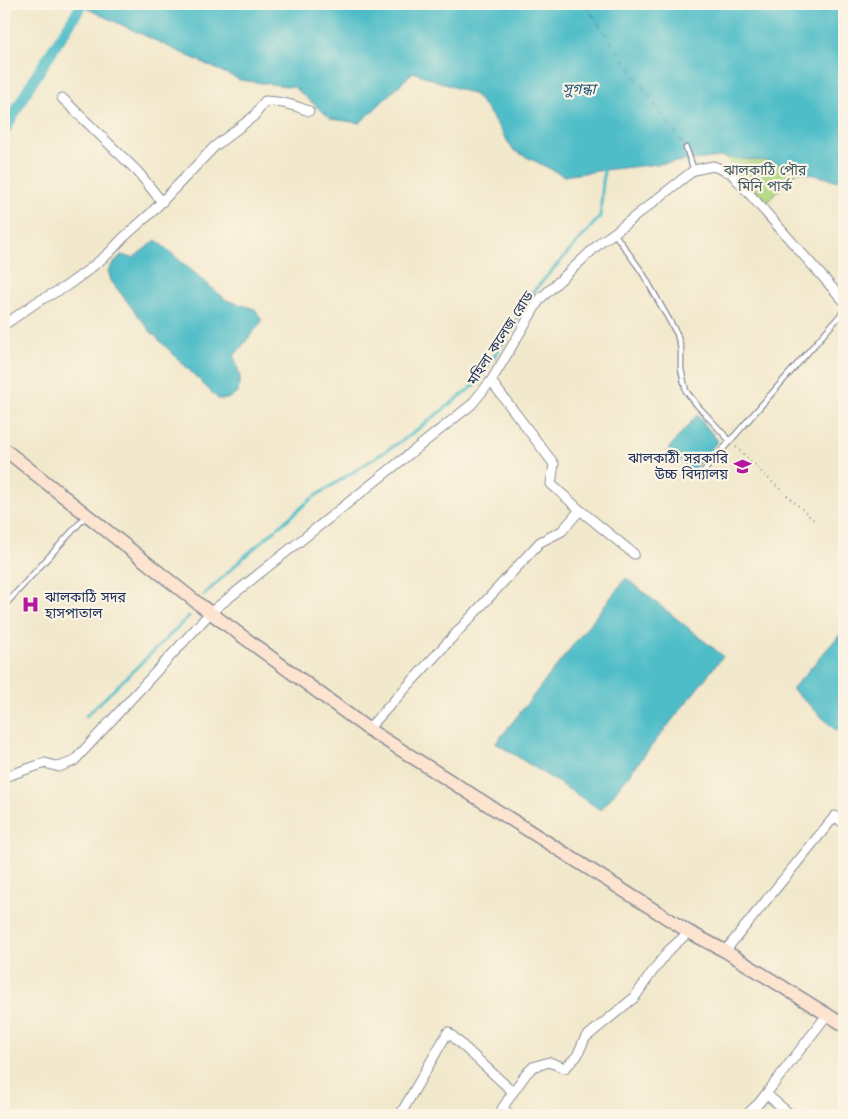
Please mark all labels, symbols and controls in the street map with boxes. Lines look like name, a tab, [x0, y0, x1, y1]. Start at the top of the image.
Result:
water label: সুগন্ধা	[562, 78, 599, 98]
park label: ঝালকাঠি পৌর মিনি পার্ক	[723, 160, 807, 195]
street label: মহিলা কলেজ রোড	[462, 286, 538, 389]
place label: ঝালকাঠী সরকারি উচ্চ বিদ্যালয়	[627, 448, 729, 483]
school or university icon: ঝালকাঠী সরকারি উচ্চ বিদ্যালয়	[732, 456, 752, 476]
place label: ঝালকাঠি সদর হাসপাতাল	[44, 587, 126, 622]
hospital icon: ঝালকাঠি সদর হাসপাতাল	[21, 595, 41, 615]

